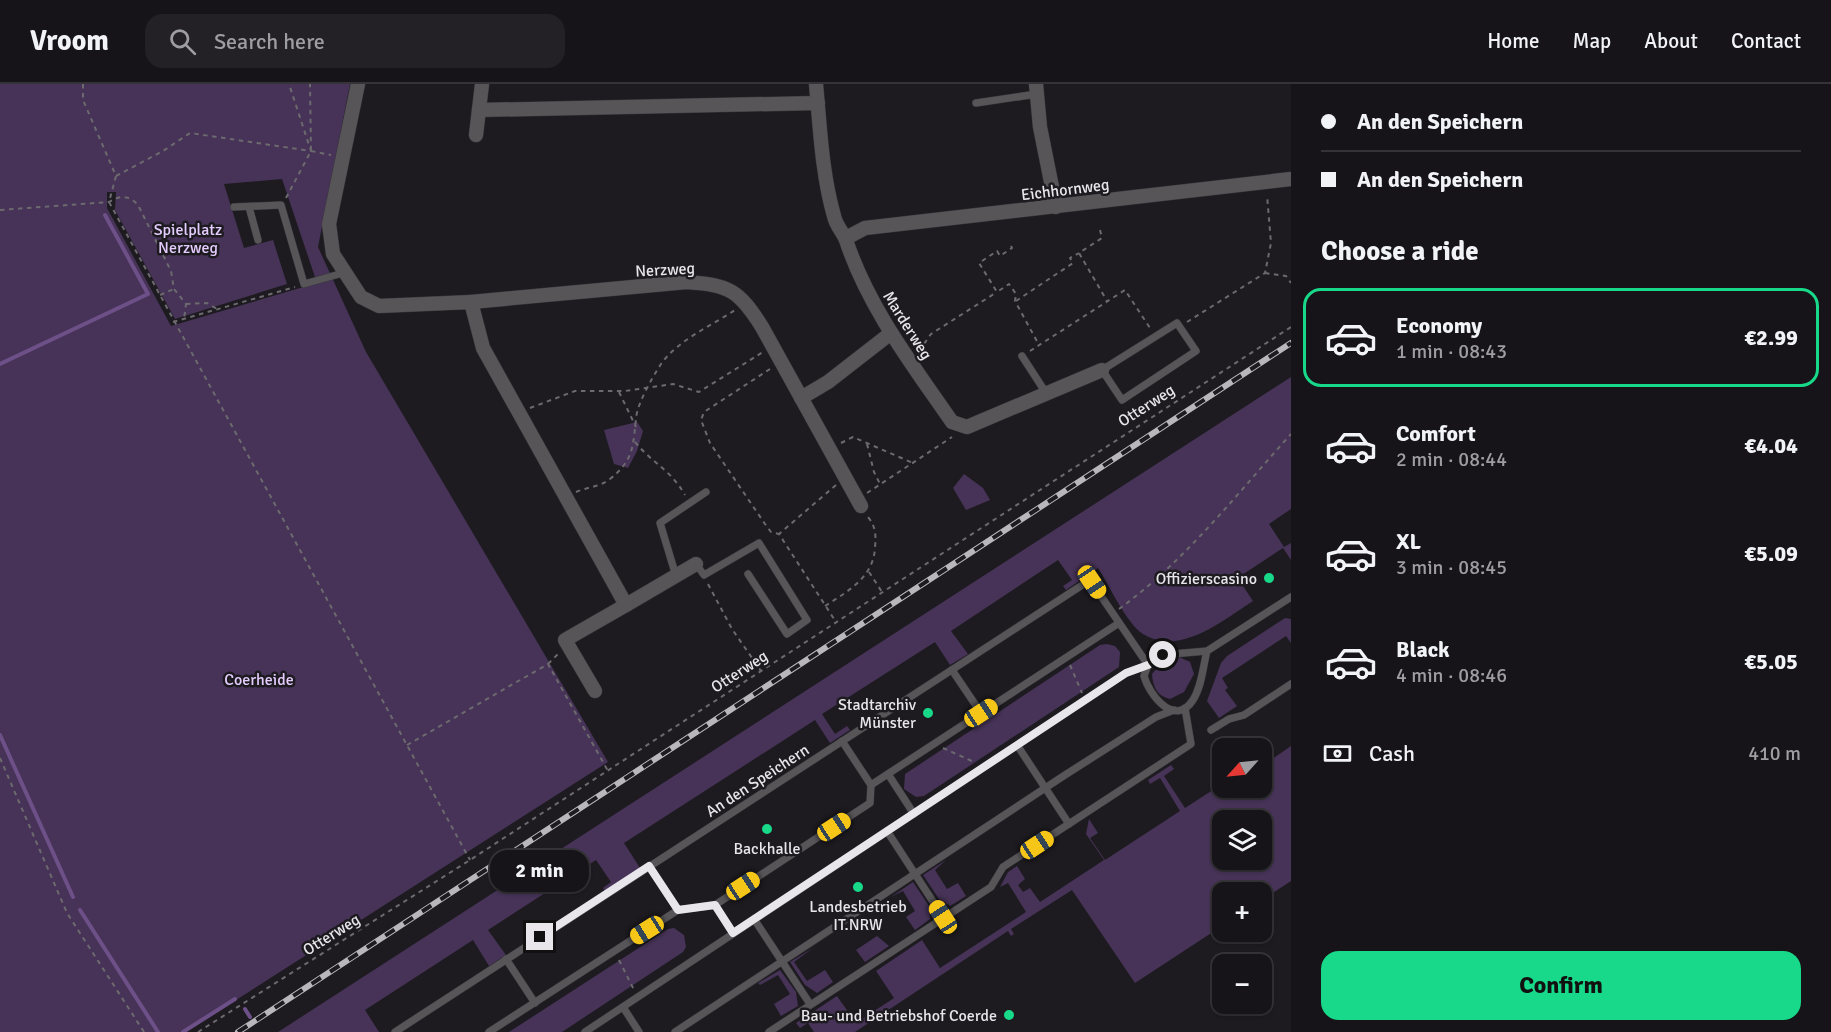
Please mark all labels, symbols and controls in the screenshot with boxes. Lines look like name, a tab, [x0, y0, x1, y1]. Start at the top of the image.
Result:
search box	[145, 14, 565, 68]
text: Vroom	[30, 24, 109, 58]
icon: search	[166, 25, 199, 58]
text: Search here	[214, 28, 325, 55]
text: Home	[1487, 28, 1540, 54]
text: Map	[1573, 28, 1611, 54]
text: About	[1644, 28, 1698, 54]
text: Contact	[1731, 28, 1801, 54]
text: An den Speichern	[1357, 108, 1523, 135]
text: An den Speichern	[1357, 166, 1523, 193]
street label: Eichhornweg	[1020, 175, 1110, 205]
park label: Spielplatz Nerzweg	[154, 220, 222, 258]
text: Choose a ride	[1321, 235, 1479, 268]
street label: Nerzweg	[635, 258, 695, 282]
street label: Marderweg	[878, 287, 936, 364]
icon: car	[1324, 311, 1378, 365]
text: Economy	[1396, 312, 1482, 339]
text: €2.99	[1744, 324, 1798, 351]
text: 1 min · 08:43	[1396, 339, 1507, 364]
street label: Otterweg	[1114, 380, 1179, 432]
icon: car	[1324, 419, 1378, 473]
text: Comfort	[1396, 420, 1476, 447]
text: €4.04	[1744, 432, 1798, 459]
text: 2 min · 08:44	[1396, 447, 1507, 472]
icon: car	[1324, 527, 1378, 581]
text: XL	[1396, 528, 1421, 555]
text: €5.09	[1744, 540, 1798, 567]
text: 3 min · 08:45	[1396, 555, 1507, 580]
car	[1074, 562, 1110, 602]
place label: Offizierscasino	[1156, 569, 1257, 589]
marker: Offizierscasino	[1262, 571, 1276, 585]
icon: car	[1324, 635, 1378, 689]
text: Black	[1396, 636, 1450, 663]
route start	[1149, 641, 1176, 668]
street label: Otterweg	[707, 646, 772, 698]
text: €5.05	[1744, 648, 1798, 675]
text: 4 min · 08:46	[1396, 663, 1507, 688]
park label: Coerheide	[224, 670, 294, 690]
place label: Stadtarchiv Münster	[838, 695, 917, 733]
car	[961, 696, 1001, 730]
marker: Stadtarchiv Münster	[921, 706, 935, 720]
icon: cash	[1321, 737, 1354, 770]
north arrow	[1212, 738, 1272, 798]
map controls	[1212, 738, 1272, 1014]
street label: An den Speichern	[702, 740, 813, 822]
text: Cash	[1369, 740, 1415, 767]
text: 410 m	[1748, 741, 1801, 766]
car	[814, 810, 854, 844]
button: layers	[1212, 810, 1272, 870]
marker: Backhalle	[760, 822, 774, 836]
car	[1017, 828, 1057, 862]
place label: Backhalle	[733, 839, 801, 859]
callout: 2 min	[490, 850, 590, 892]
text: 2 min	[515, 858, 564, 883]
car	[723, 869, 763, 903]
marker: Landesbetrieb IT.NRW	[851, 880, 865, 894]
button: +	[1212, 882, 1272, 942]
place label: Landesbetrieb IT.NRW	[809, 897, 907, 935]
car	[926, 897, 960, 937]
street label: Otterweg	[299, 910, 364, 960]
car	[627, 913, 667, 947]
route end	[526, 923, 553, 950]
button: Confirm	[1321, 951, 1801, 1020]
button: −	[1212, 954, 1272, 1014]
place label: Bau- und Betriebshof Coerde	[801, 1006, 997, 1026]
marker: Bau- und Betriebshof Coerde	[1002, 1008, 1016, 1022]

